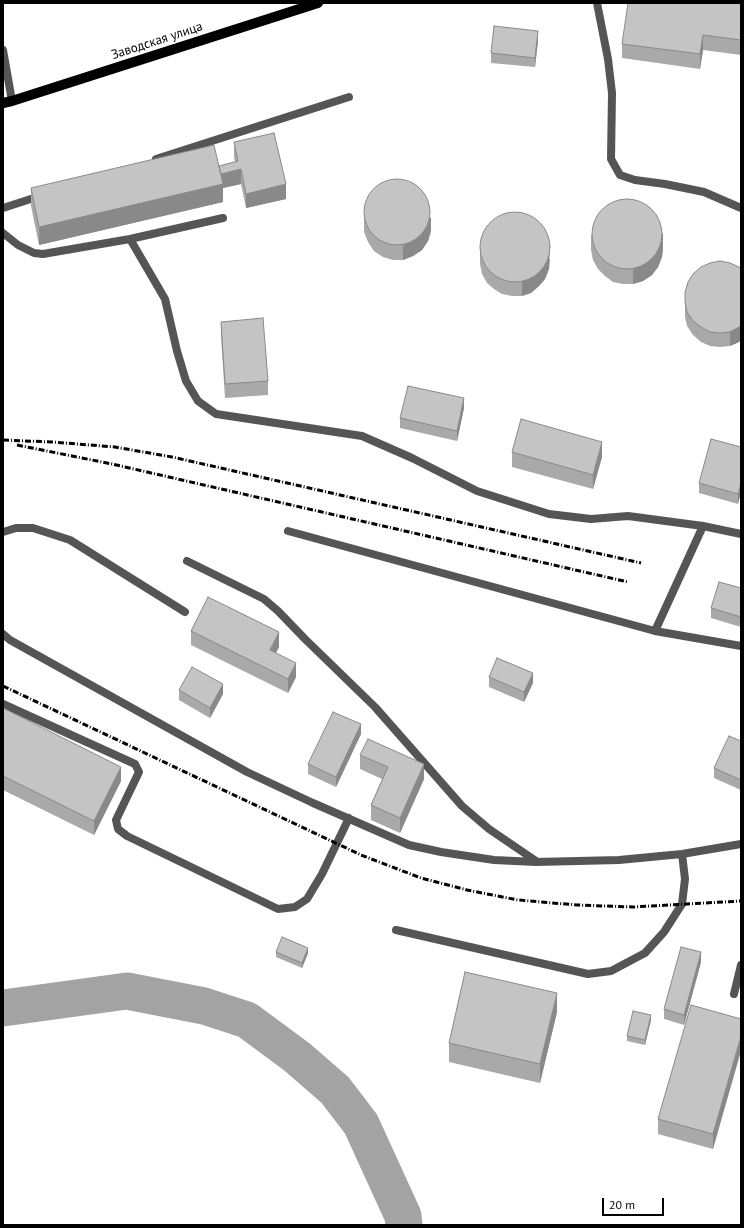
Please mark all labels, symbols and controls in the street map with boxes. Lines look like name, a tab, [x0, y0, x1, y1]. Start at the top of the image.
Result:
street label: Заводская улица	[109, 19, 205, 63]
scale bar	[604, 1190, 666, 1216]
text: 20 m	[609, 1197, 635, 1212]

